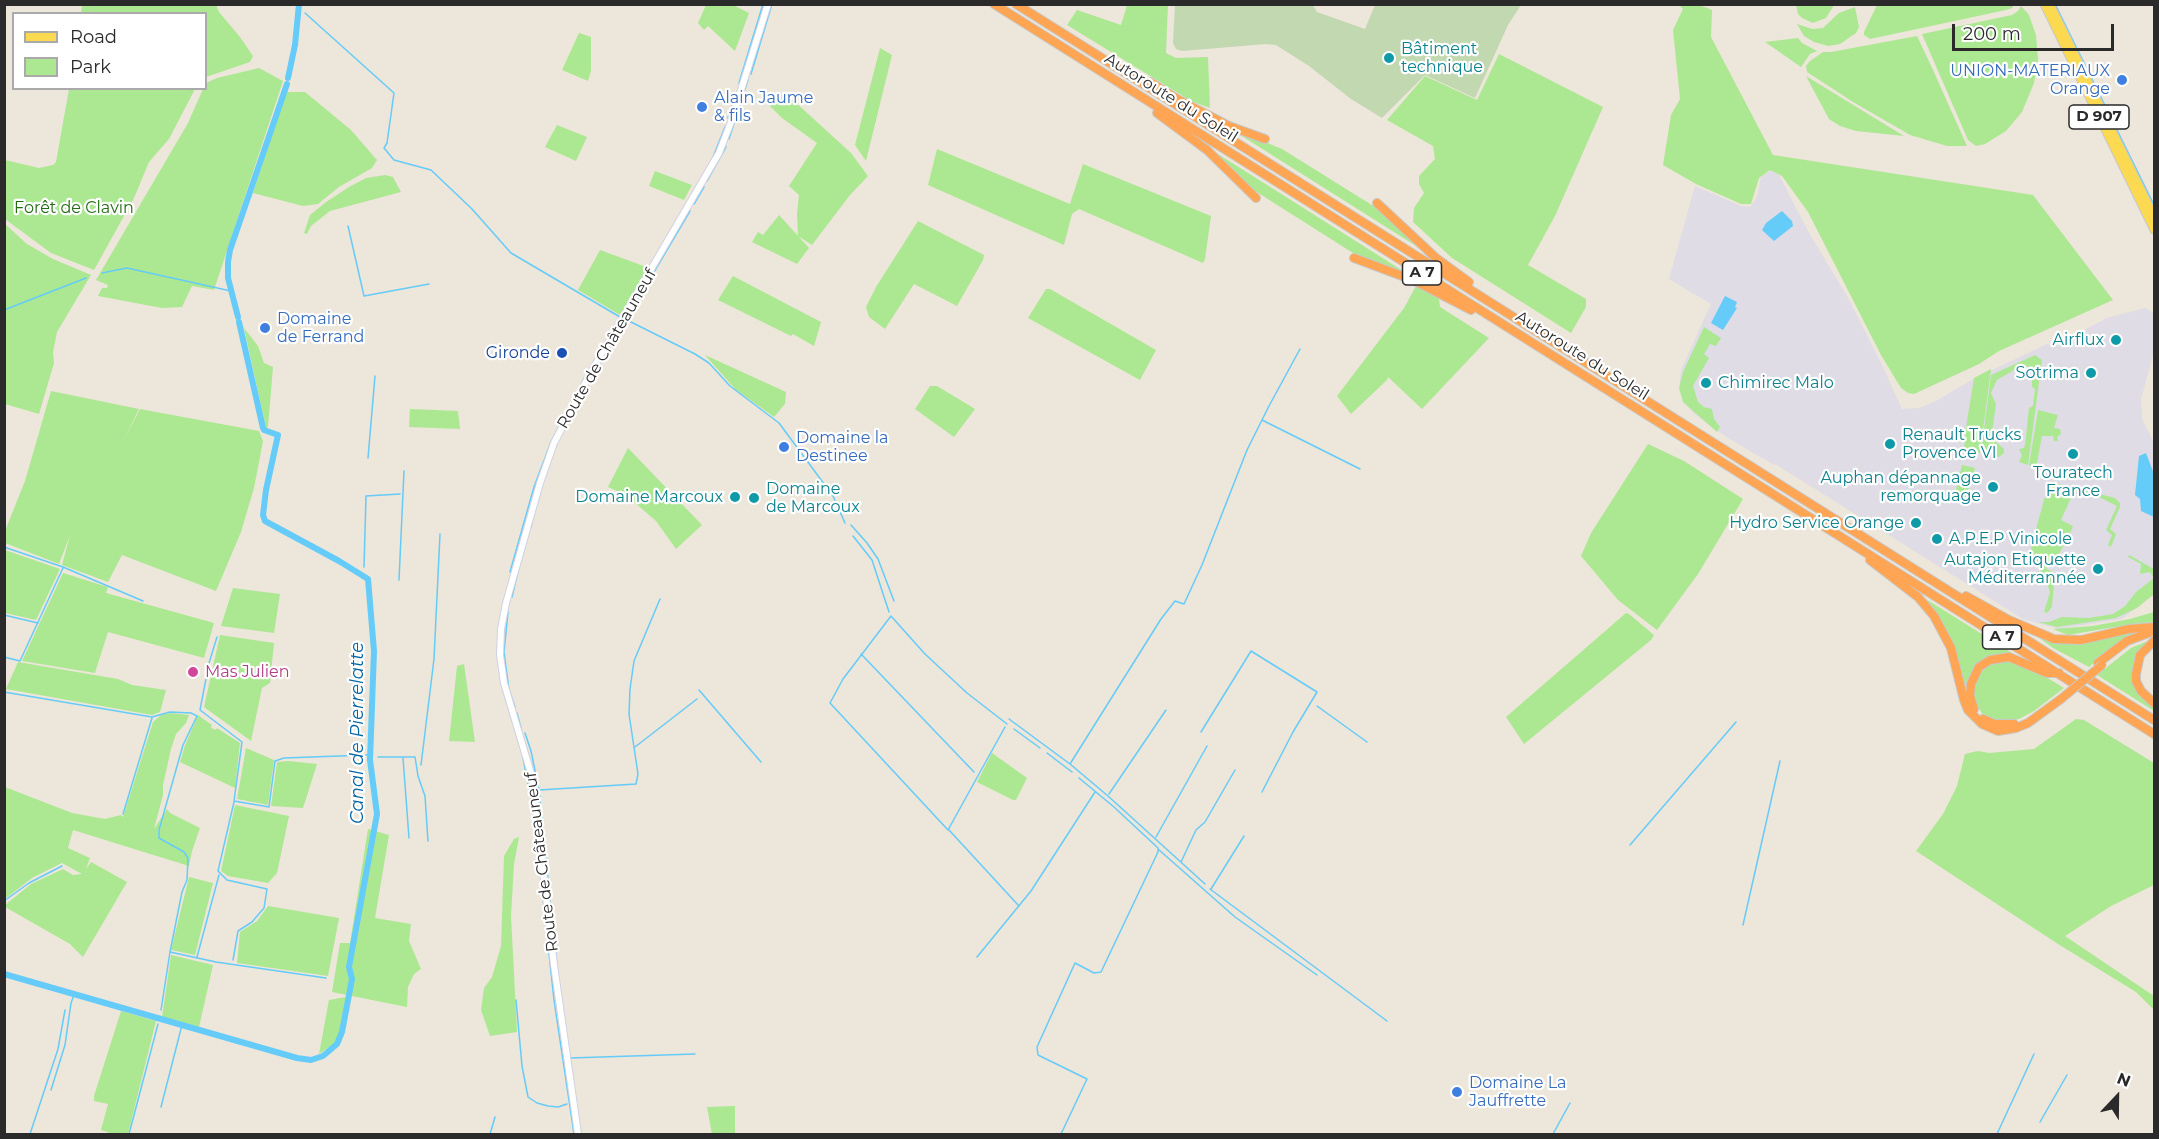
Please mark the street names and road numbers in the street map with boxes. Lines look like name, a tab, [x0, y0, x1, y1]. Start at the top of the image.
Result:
street label: Autoroute du Soleil	[1101, 49, 1241, 147]
road number: D 907	[2069, 105, 2129, 129]
road number: A 7	[1402, 261, 1442, 285]
street label: Route de Châteauneuf	[553, 266, 661, 432]
street label: Autoroute du Soleil	[1512, 307, 1652, 405]
road number: A 7	[1982, 625, 2022, 649]
street label: Route de Châteauneuf	[521, 771, 563, 953]

